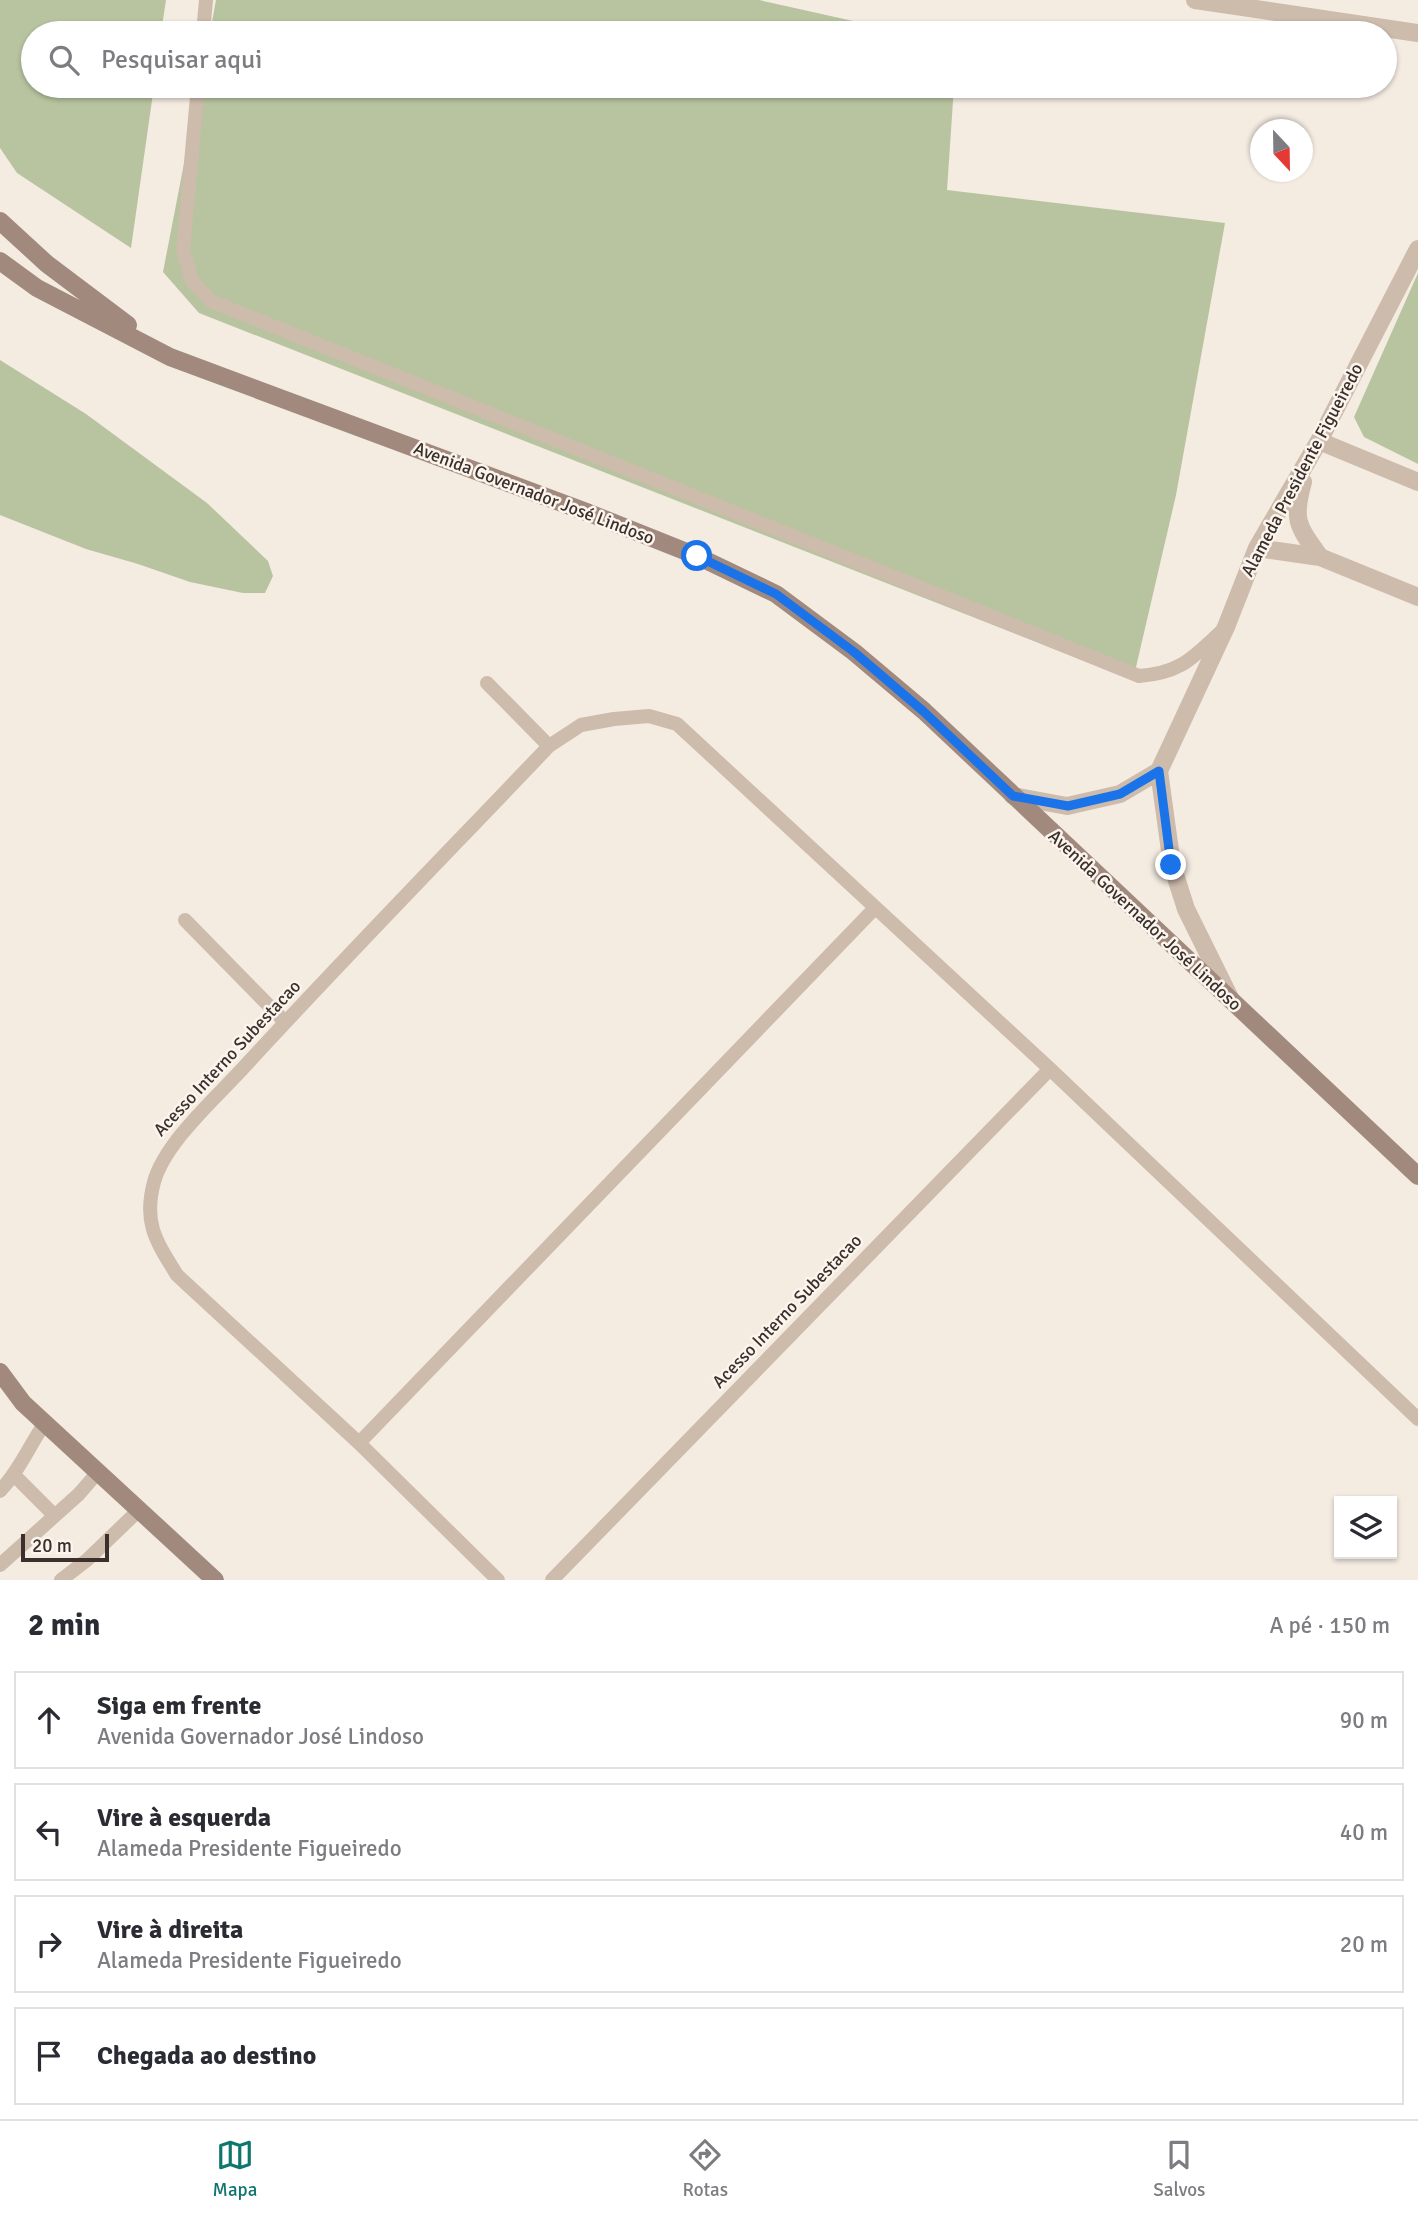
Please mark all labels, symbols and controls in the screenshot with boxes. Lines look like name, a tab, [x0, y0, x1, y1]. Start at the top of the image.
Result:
search box	[21, 21, 1397, 98]
icon: search	[45, 41, 83, 79]
text: Pesquisar aqui	[101, 44, 262, 76]
north arrow	[1250, 119, 1313, 182]
street label: Alameda Presidente Figueiredo	[1236, 360, 1368, 580]
street label: Avenida Governador José Lindoso	[411, 437, 657, 549]
route start	[681, 540, 712, 571]
street label: Avenida Governador José Lindoso	[1044, 825, 1246, 1015]
route end	[1155, 849, 1186, 880]
street label: Acesso Interno Subestacao	[149, 975, 305, 1141]
street label: Acesso Interno Subestacao	[708, 1229, 866, 1393]
map controls	[1334, 1496, 1397, 1559]
button: layers	[1334, 1496, 1397, 1559]
scale bar	[21, 1531, 108, 1563]
text: 20 m	[32, 1534, 72, 1558]
text: 2 min	[28, 1607, 100, 1644]
text: A pé · 150 m	[1269, 1611, 1390, 1640]
text: Siga em frente	[97, 1690, 261, 1722]
icon: ahead	[30, 1701, 68, 1739]
text: 90 m	[1340, 1706, 1388, 1735]
text: Avenida Governador José Lindoso	[97, 1722, 424, 1751]
text: Vire à esquerda	[97, 1802, 271, 1834]
icon: left	[30, 1813, 68, 1851]
text: 40 m	[1340, 1818, 1388, 1847]
text: Alameda Presidente Figueiredo	[97, 1834, 402, 1863]
text: Vire à direita	[97, 1914, 243, 1946]
icon: right	[30, 1925, 68, 1963]
text: 20 m	[1340, 1930, 1388, 1959]
text: Alameda Presidente Figueiredo	[97, 1946, 402, 1975]
icon: arrive	[30, 2037, 68, 2075]
text: Chegada ao destino	[97, 2040, 316, 2072]
tab: Mapa	[213, 2136, 257, 2202]
tab: Rotas	[683, 2136, 728, 2202]
tab: Salvos	[1153, 2136, 1205, 2202]

